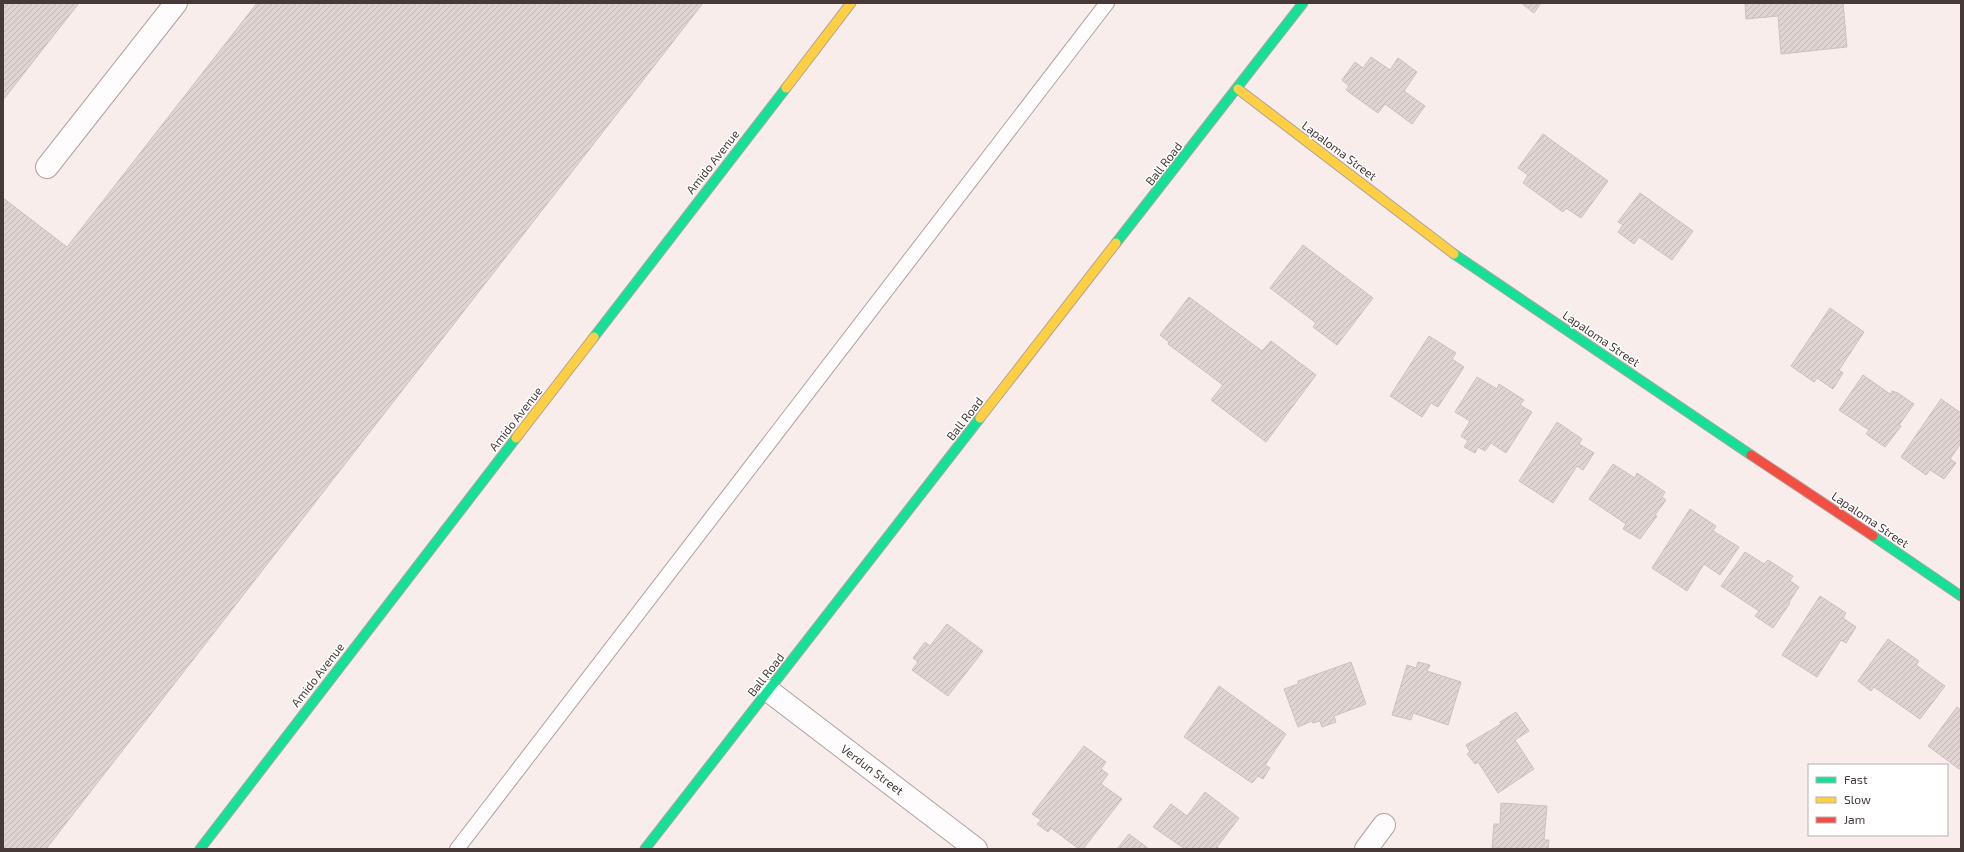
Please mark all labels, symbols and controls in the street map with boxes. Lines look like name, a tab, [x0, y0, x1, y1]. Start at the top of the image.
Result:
street label: Lapaloma Street	[1300, 118, 1380, 183]
street label: Amido Avenue	[683, 127, 742, 196]
street label: Ball Road	[1142, 139, 1184, 188]
street label: Lapaloma Street	[1560, 307, 1643, 369]
street label: Amido Avenue	[486, 384, 545, 453]
street label: Ball Road	[943, 394, 985, 443]
street label: Lapaloma Street	[1829, 488, 1912, 550]
street label: Amido Avenue	[288, 640, 347, 709]
street label: Ball Road	[744, 650, 786, 699]
street label: Verdun Street	[839, 741, 907, 798]
legend	[1808, 764, 1948, 836]
text: Fast	[1844, 772, 1868, 786]
text: Slow	[1844, 792, 1871, 806]
text: Jam	[1844, 812, 1865, 826]

